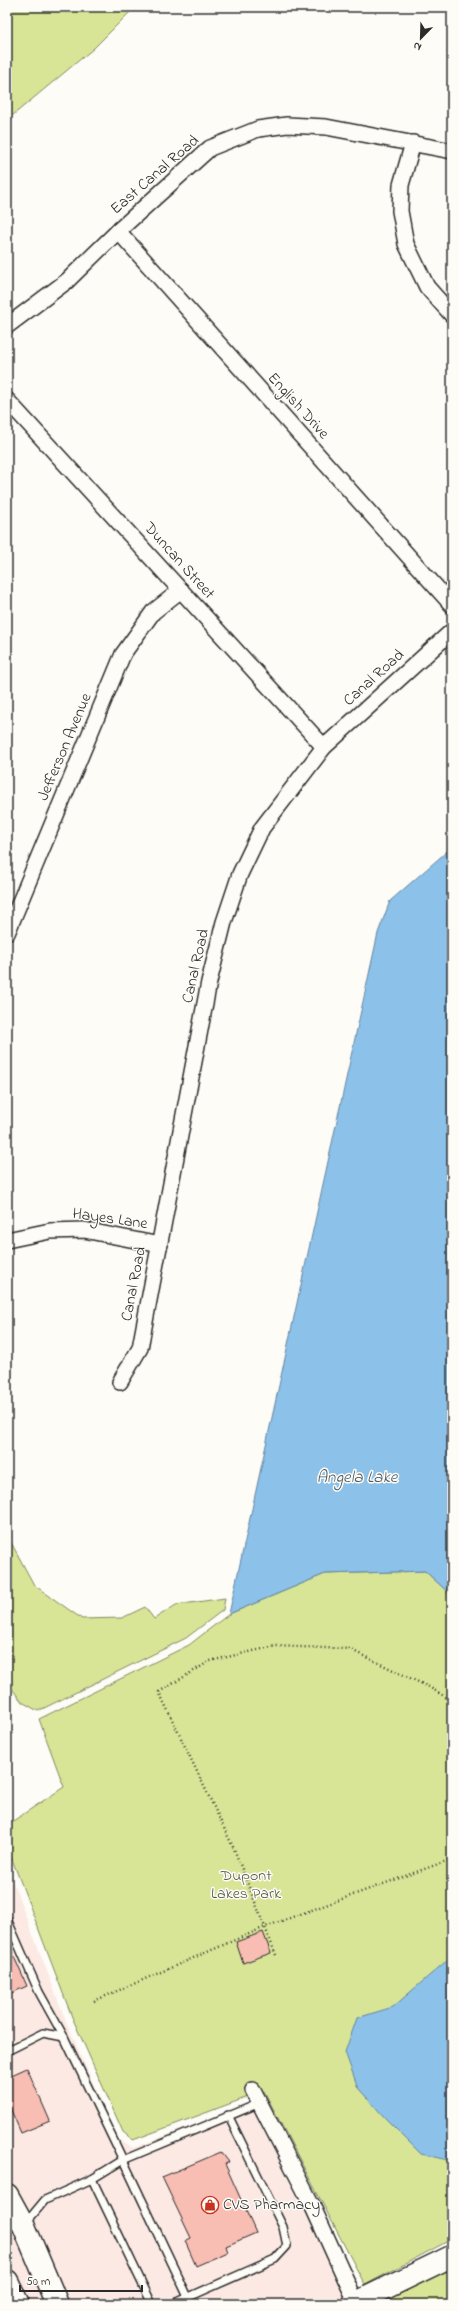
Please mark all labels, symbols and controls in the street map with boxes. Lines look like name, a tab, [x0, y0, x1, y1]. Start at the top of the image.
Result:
north arrow	[401, 18, 441, 58]
text: N	[411, 37, 424, 55]
street label: East Canal Road	[105, 129, 205, 221]
street label: English Drive	[261, 367, 335, 445]
street label: Duncan Street	[137, 516, 221, 605]
street label: Canal Road	[338, 644, 410, 712]
street label: Jefferson Avenue	[32, 689, 99, 805]
street label: Canal Road	[176, 927, 216, 1005]
street label: Hayes Lane	[71, 1202, 150, 1236]
street label: Canal Road	[115, 1245, 153, 1323]
water label: Angela Lake	[317, 1465, 399, 1491]
park label: Dupont Lakes Park	[211, 1864, 282, 1906]
place label: CVS Pharmacy	[223, 2193, 320, 2217]
shop icon: CVS Pharmacy	[200, 2195, 220, 2215]
scale bar	[20, 2267, 142, 2293]
text: 50 m	[26, 2273, 50, 2291]

